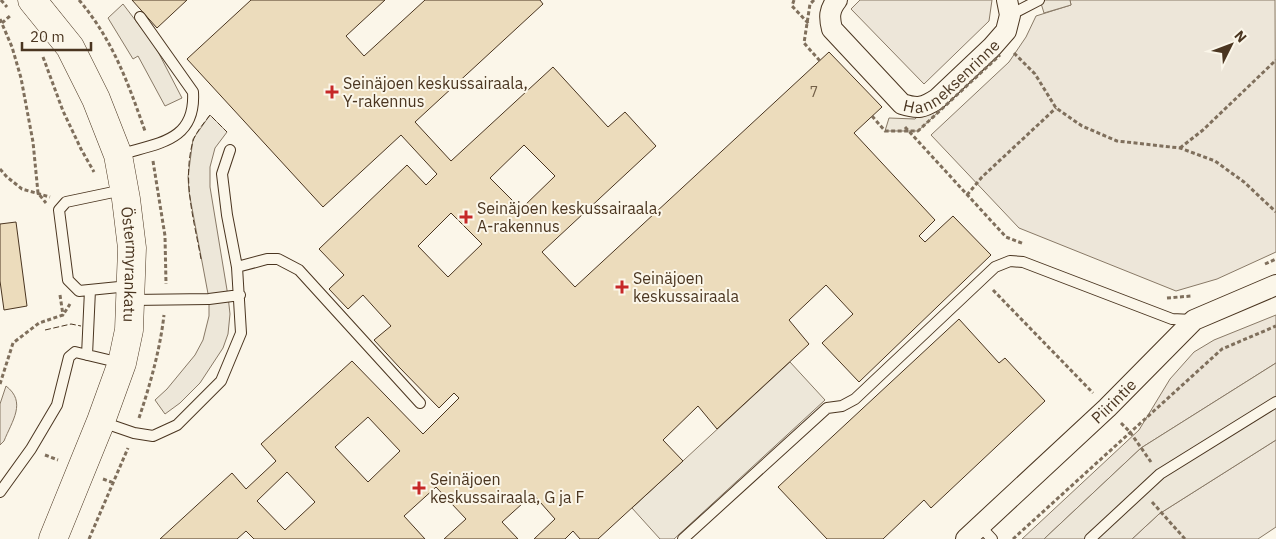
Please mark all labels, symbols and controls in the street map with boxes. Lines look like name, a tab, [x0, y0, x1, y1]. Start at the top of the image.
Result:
scale bar	[22, 20, 91, 52]
north arrow	[1206, 20, 1256, 70]
text: 20 m	[30, 27, 65, 46]
text: N	[1231, 27, 1251, 46]
street label: Hanneksenrinne	[901, 35, 1004, 117]
place label: Seinäjoen keskussairaala, Y-rakennus	[343, 73, 528, 111]
house number: 7	[810, 83, 818, 101]
marker: Seinäjoen keskussairaala, Y-rakennus	[325, 85, 339, 99]
place label: Seinäjoen keskussairaala, A-rakennus	[477, 198, 662, 236]
street label: Östermyrankatu	[117, 205, 142, 323]
marker: Seinäjoen keskussairaala, A-rakennus	[459, 210, 473, 224]
place label: Seinäjoen keskussairaala	[633, 268, 739, 306]
marker: Seinäjoen keskussairaala	[615, 280, 629, 294]
street label: Piirintie	[1087, 374, 1140, 428]
place label: Seinäjoen keskussairaala, G ja F	[430, 469, 584, 507]
marker: Seinäjoen keskussairaala, G ja F	[412, 481, 426, 495]

